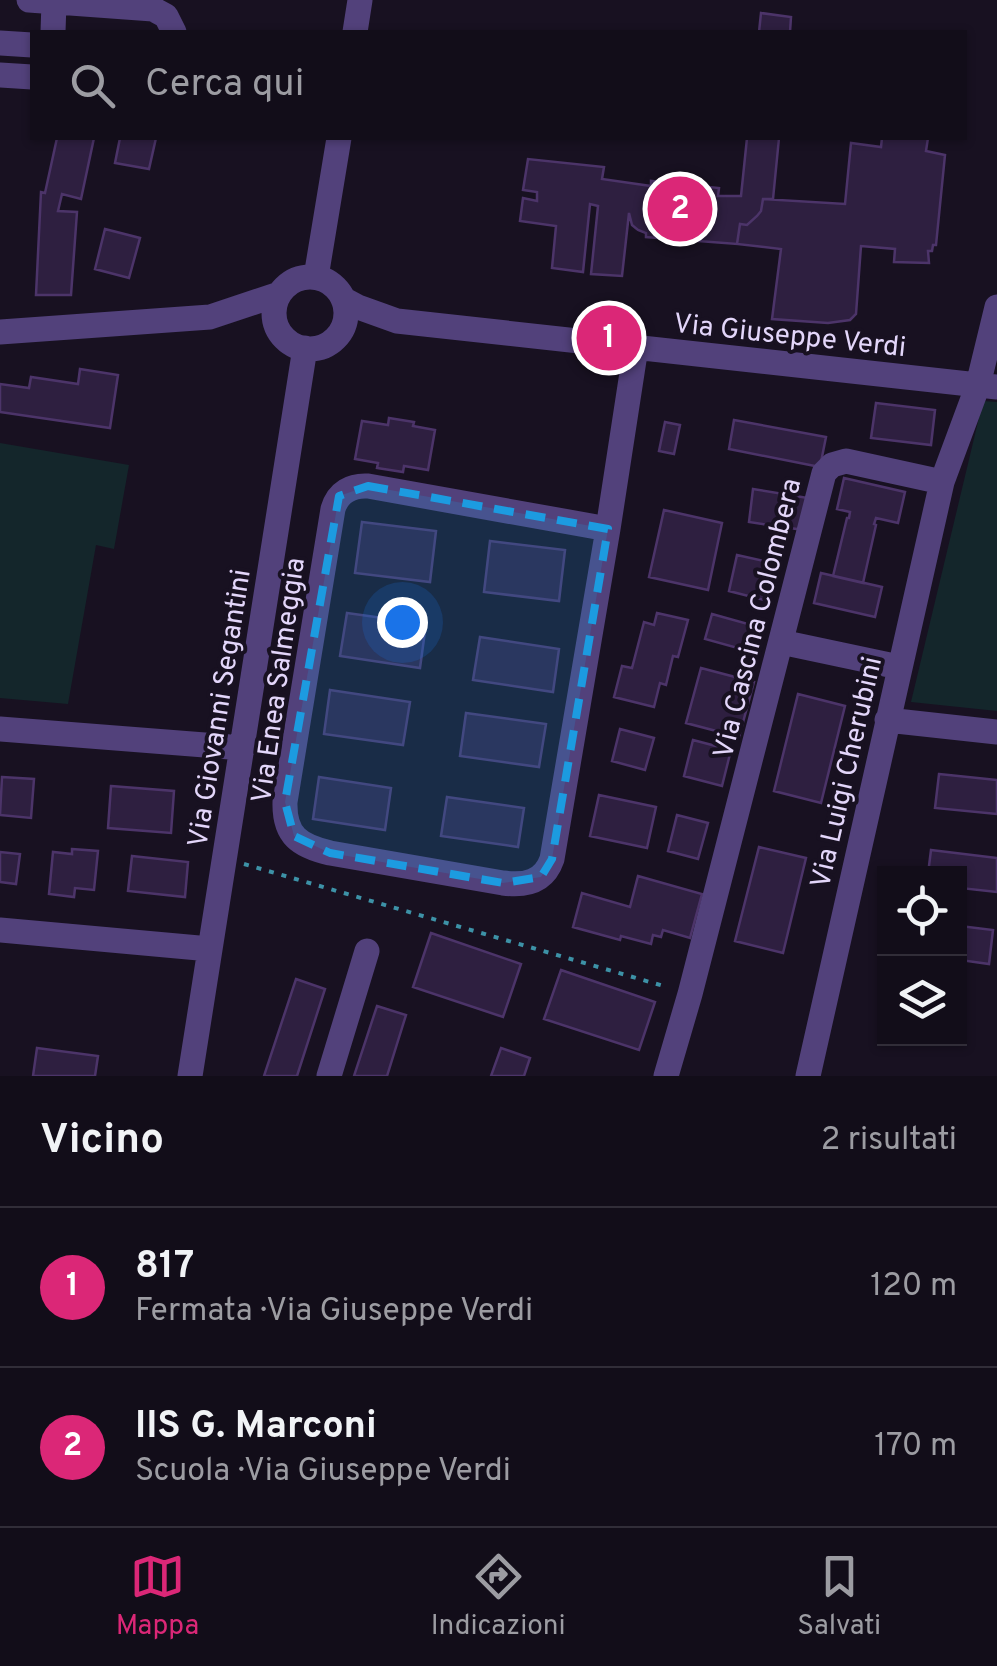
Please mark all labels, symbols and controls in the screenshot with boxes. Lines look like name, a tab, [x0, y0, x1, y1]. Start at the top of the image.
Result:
search box	[30, 30, 967, 140]
icon: search	[65, 58, 120, 113]
text: Cerca qui	[145, 61, 304, 110]
pin: 2	[648, 172, 712, 246]
pin: 1	[576, 300, 642, 376]
street label: Via Giuseppe Verdi	[672, 307, 908, 367]
street label: Via Cascina Colombera	[707, 475, 811, 763]
street label: Via Enea Salmeggia	[245, 555, 315, 805]
street label: Via Giovanni Segantini	[181, 567, 261, 850]
your location	[377, 597, 428, 648]
street label: Via Luigi Cherubini	[804, 653, 892, 892]
map controls	[877, 866, 967, 1046]
button: locate	[877, 866, 967, 956]
button: layers	[877, 956, 967, 1046]
text: Vicino	[40, 1115, 164, 1168]
text: 2 risultati	[821, 1121, 957, 1161]
text: 817	[135, 1243, 194, 1292]
text: 1	[66, 1267, 79, 1307]
text: 120 m	[870, 1267, 957, 1307]
text: Fermata · Via Giuseppe Verdi	[135, 1292, 533, 1332]
text: IIS G. Marconi	[135, 1403, 377, 1452]
text: 2	[63, 1427, 82, 1467]
text: 170 m	[874, 1427, 957, 1467]
text: Scuola · Via Giuseppe Verdi	[135, 1452, 511, 1492]
tab: Mappa	[116, 1549, 199, 1645]
tab: Indicazioni	[431, 1549, 566, 1645]
tab: Salvati	[797, 1549, 881, 1645]

